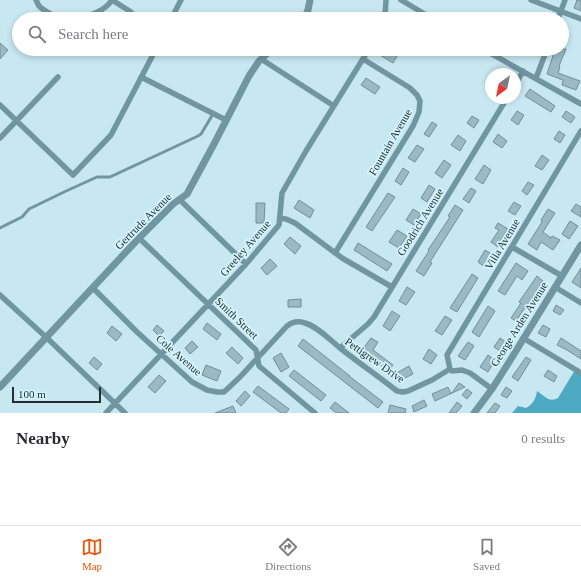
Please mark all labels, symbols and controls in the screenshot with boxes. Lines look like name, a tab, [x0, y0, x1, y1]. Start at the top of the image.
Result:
search box	[12, 12, 569, 56]
icon: search	[26, 23, 48, 45]
text: Search here	[58, 26, 128, 42]
north arrow	[485, 68, 521, 104]
street label: Fountain Avenue	[366, 107, 414, 177]
street label: Goodrich Avenue	[394, 186, 446, 258]
street label: Gertrude Avenue	[112, 190, 174, 252]
street label: Villa Avenue	[482, 216, 522, 271]
street label: Greeley Avenue	[217, 217, 273, 278]
street label: George Arden Avenue	[488, 279, 550, 368]
street label: Smith Street	[213, 295, 261, 341]
street label: Cole Avenue	[154, 332, 204, 378]
street label: Pettigrew Drive	[343, 335, 407, 385]
scale bar	[12, 385, 101, 404]
text: 100 m	[18, 388, 46, 400]
text: Nearby	[16, 429, 70, 448]
text: 0 results	[521, 431, 565, 446]
tab: Map	[81, 536, 103, 572]
tab: Directions	[265, 536, 311, 572]
tab: Saved	[473, 536, 500, 572]

